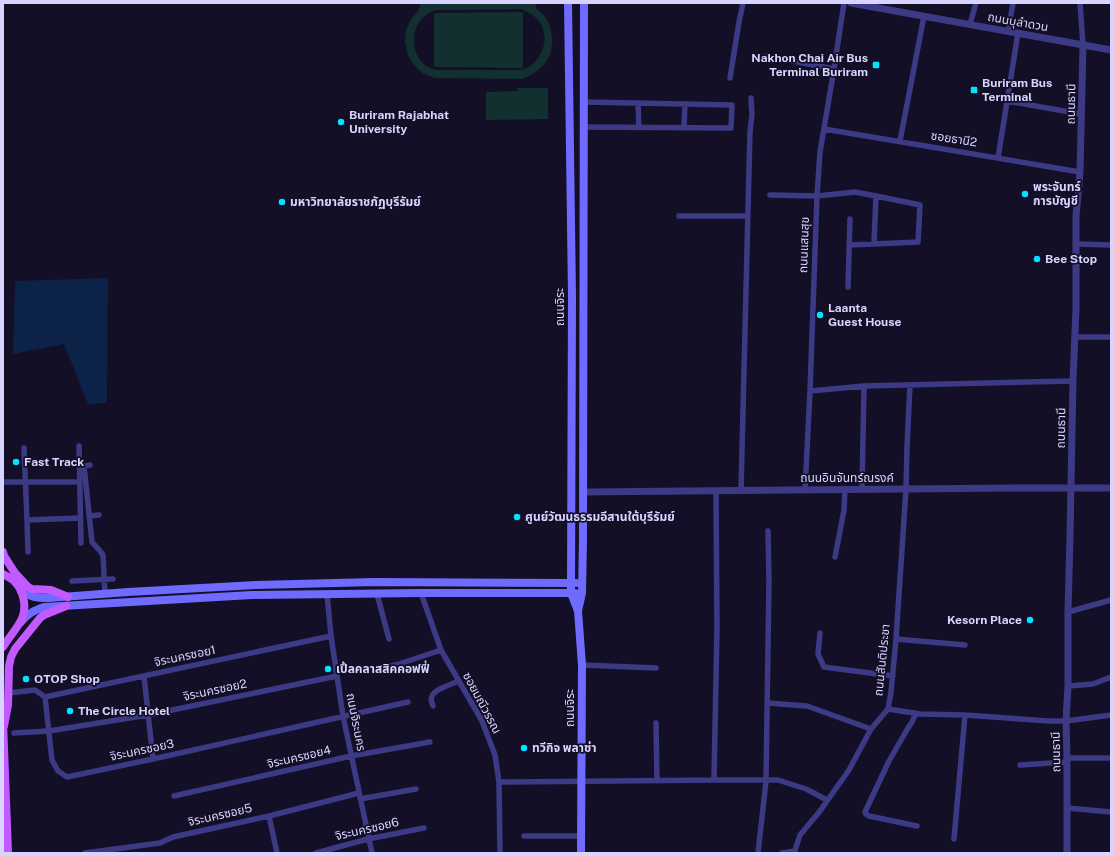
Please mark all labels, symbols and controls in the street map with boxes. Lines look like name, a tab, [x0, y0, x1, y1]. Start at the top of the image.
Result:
street label: ถนนบุลำดวน	[986, 10, 1050, 34]
place label: Nakhon Chai Air Bus Terminal Buriram	[751, 51, 868, 79]
marker: Nakhon Chai Air Bus Terminal Buriram	[871, 60, 881, 70]
place label: Buriram Bus Terminal	[982, 76, 1052, 104]
street label: ถนนธานี	[1064, 84, 1078, 124]
marker: Buriram Bus Terminal	[969, 85, 979, 95]
place label: Buriram Rajabhat University	[349, 108, 449, 136]
marker: Buriram Rajabhat University	[336, 117, 346, 127]
street label: ซอยธานี2	[930, 128, 978, 150]
place label: พระจันทร์ การบัญชี	[1033, 180, 1081, 208]
marker: พระจันทร์ การบัญชี	[1020, 189, 1030, 199]
place label: มหาวิทยาลัยราชภัฏบุรีรัมย์	[290, 195, 421, 209]
marker: มหาวิทยาลัยราชภัฏบุรีรัมย์	[277, 197, 287, 207]
street label: ถนนแสนสุข	[796, 217, 812, 273]
place label: Bee Stop	[1045, 252, 1097, 266]
marker: Bee Stop	[1032, 254, 1042, 264]
street label: ถนนจิระ	[553, 288, 567, 326]
place label: Laanta Guest House	[828, 301, 902, 329]
marker: Laanta Guest House	[815, 310, 825, 320]
street label: ถนนธานี	[1054, 408, 1068, 448]
place label: Fast Track	[24, 455, 84, 469]
marker: Fast Track	[11, 457, 21, 467]
street label: ถนนอินจันทร์ณรงค์	[800, 471, 894, 485]
place label: ศูนย์วัฒนธรรมอีสานใต้บุรีรัมย์	[525, 510, 675, 525]
marker: ศูนย์วัฒนธรรมอีสานใต้บุรีรัมย์	[512, 512, 522, 522]
place label: Kesorn Place	[947, 613, 1022, 627]
marker: Kesorn Place	[1025, 615, 1035, 625]
street label: ถนนสันติประชา	[871, 623, 893, 697]
street label: จิระนครซอย1	[153, 643, 217, 669]
place label: เปิ้ลคลาสสิคคอฟฟี่	[336, 660, 430, 676]
marker: เปิ้ลคลาสสิคคอฟฟี่	[323, 664, 333, 674]
street label: ซอยมณีวรรณ	[460, 670, 504, 736]
place label: OTOP Shop	[34, 672, 100, 686]
marker: OTOP Shop	[21, 674, 31, 684]
street label: จิระนครซอย2	[181, 676, 248, 704]
street label: ถนนจิระ	[563, 689, 577, 727]
street label: ถนนจิระนคร	[344, 692, 369, 752]
place label: The Circle Hotel	[78, 704, 170, 718]
marker: The Circle Hotel	[65, 706, 75, 716]
street label: ถนนธานี	[1049, 732, 1063, 772]
street label: จิระนครซอย3	[108, 736, 175, 764]
place label: ทวีกิจ พลาซ่า	[532, 741, 596, 755]
street label: จิระนครซอย4	[265, 743, 333, 771]
marker: ทวีกิจ พลาซ่า	[519, 743, 529, 753]
street label: จิระนครซอย5	[186, 801, 254, 829]
street label: จิระนครซอย6	[333, 815, 400, 843]

